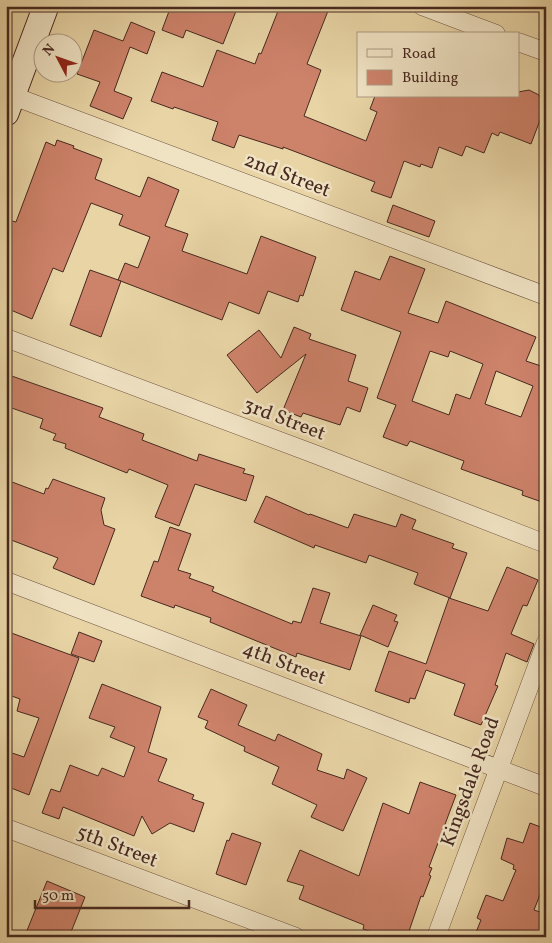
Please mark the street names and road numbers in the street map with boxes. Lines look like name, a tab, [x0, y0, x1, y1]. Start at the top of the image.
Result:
street label: 2nd Street	[240, 147, 334, 205]
street label: 3rd Street	[239, 391, 329, 449]
street label: 4th Street	[238, 635, 330, 693]
street label: Kingsdale Road	[435, 713, 507, 851]
street label: 5th Street	[72, 819, 162, 875]

